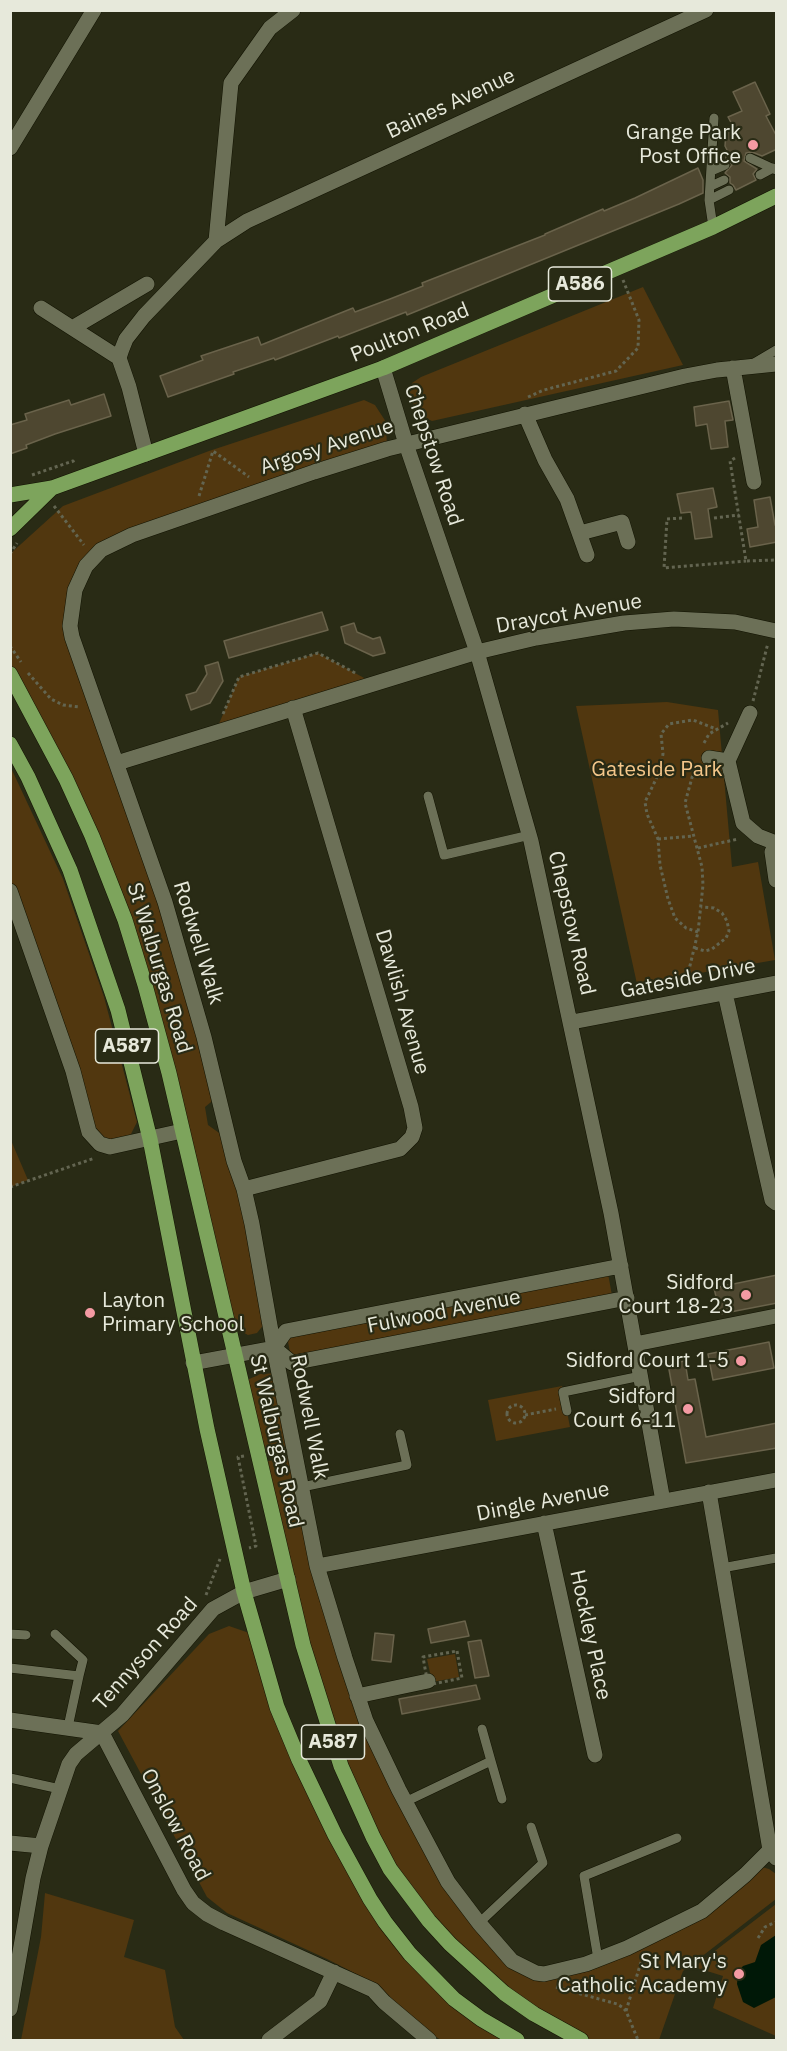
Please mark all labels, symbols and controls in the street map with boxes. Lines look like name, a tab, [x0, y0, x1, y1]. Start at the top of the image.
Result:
street label: Baines Avenue	[383, 63, 519, 145]
place label: Grange Park Post Office	[626, 120, 741, 170]
marker: Grange Park Post Office	[746, 138, 760, 152]
road number: A586	[548, 267, 612, 301]
street label: Poulton Road	[347, 298, 473, 368]
street label: Chepstow Road	[398, 381, 468, 529]
street label: Argosy Avenue	[257, 414, 397, 480]
street label: Draycot Avenue	[494, 589, 644, 639]
park label: Gateside Park	[591, 757, 723, 783]
street label: Chepstow Road	[542, 849, 600, 997]
street label: Rodwell Walk	[167, 878, 229, 1008]
street label: St Walburgas Road	[121, 880, 197, 1056]
street label: Dawlish Avenue	[369, 927, 435, 1077]
street label: Gateside Drive	[618, 954, 758, 1004]
road number: A587	[96, 1029, 158, 1063]
place label: Sidford Court 18-23	[618, 1270, 734, 1320]
street label: Fulwood Avenue	[365, 1285, 523, 1339]
place label: Layton Primary School	[102, 1288, 244, 1338]
marker: Sidford Court 18-23	[739, 1288, 753, 1302]
marker: Layton Primary School	[83, 1306, 97, 1320]
place label: Sidford Court 1-5	[566, 1348, 729, 1374]
street label: St Walburgas Road	[244, 1352, 308, 1530]
street label: Rodwell Walk	[284, 1352, 334, 1482]
marker: Sidford Court 1-5	[734, 1354, 748, 1368]
place label: Sidford Court 6-11	[573, 1384, 676, 1434]
marker: Sidford Court 6-11	[681, 1402, 695, 1416]
street label: Dingle Avenue	[474, 1477, 612, 1527]
street label: Hockley Place	[564, 1568, 616, 1702]
street label: Tennyson Road	[89, 1592, 203, 1716]
road number: A587	[302, 1725, 364, 1759]
street label: Onslow Road	[135, 1764, 215, 1886]
place label: St Mary's Catholic Academy	[558, 1949, 727, 1999]
marker: St Mary's Catholic Academy	[732, 1967, 746, 1981]

